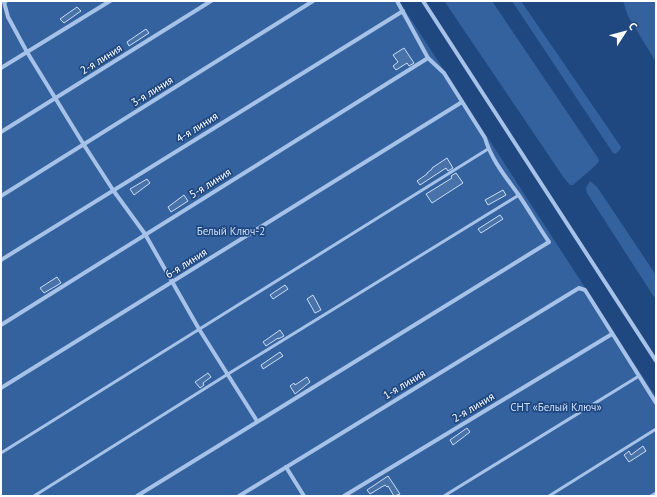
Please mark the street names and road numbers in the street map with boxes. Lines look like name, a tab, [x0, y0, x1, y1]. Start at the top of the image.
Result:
street label: 2-я линия	[77, 41, 125, 77]
street label: 3-я линия	[128, 73, 176, 109]
street label: 4-я линия	[173, 109, 221, 145]
street label: 5-я линия	[186, 165, 234, 201]
street label: 6-я линия	[162, 245, 210, 281]
street label: 1-я линия	[380, 366, 428, 402]
street label: 2-я линия	[449, 389, 497, 425]

